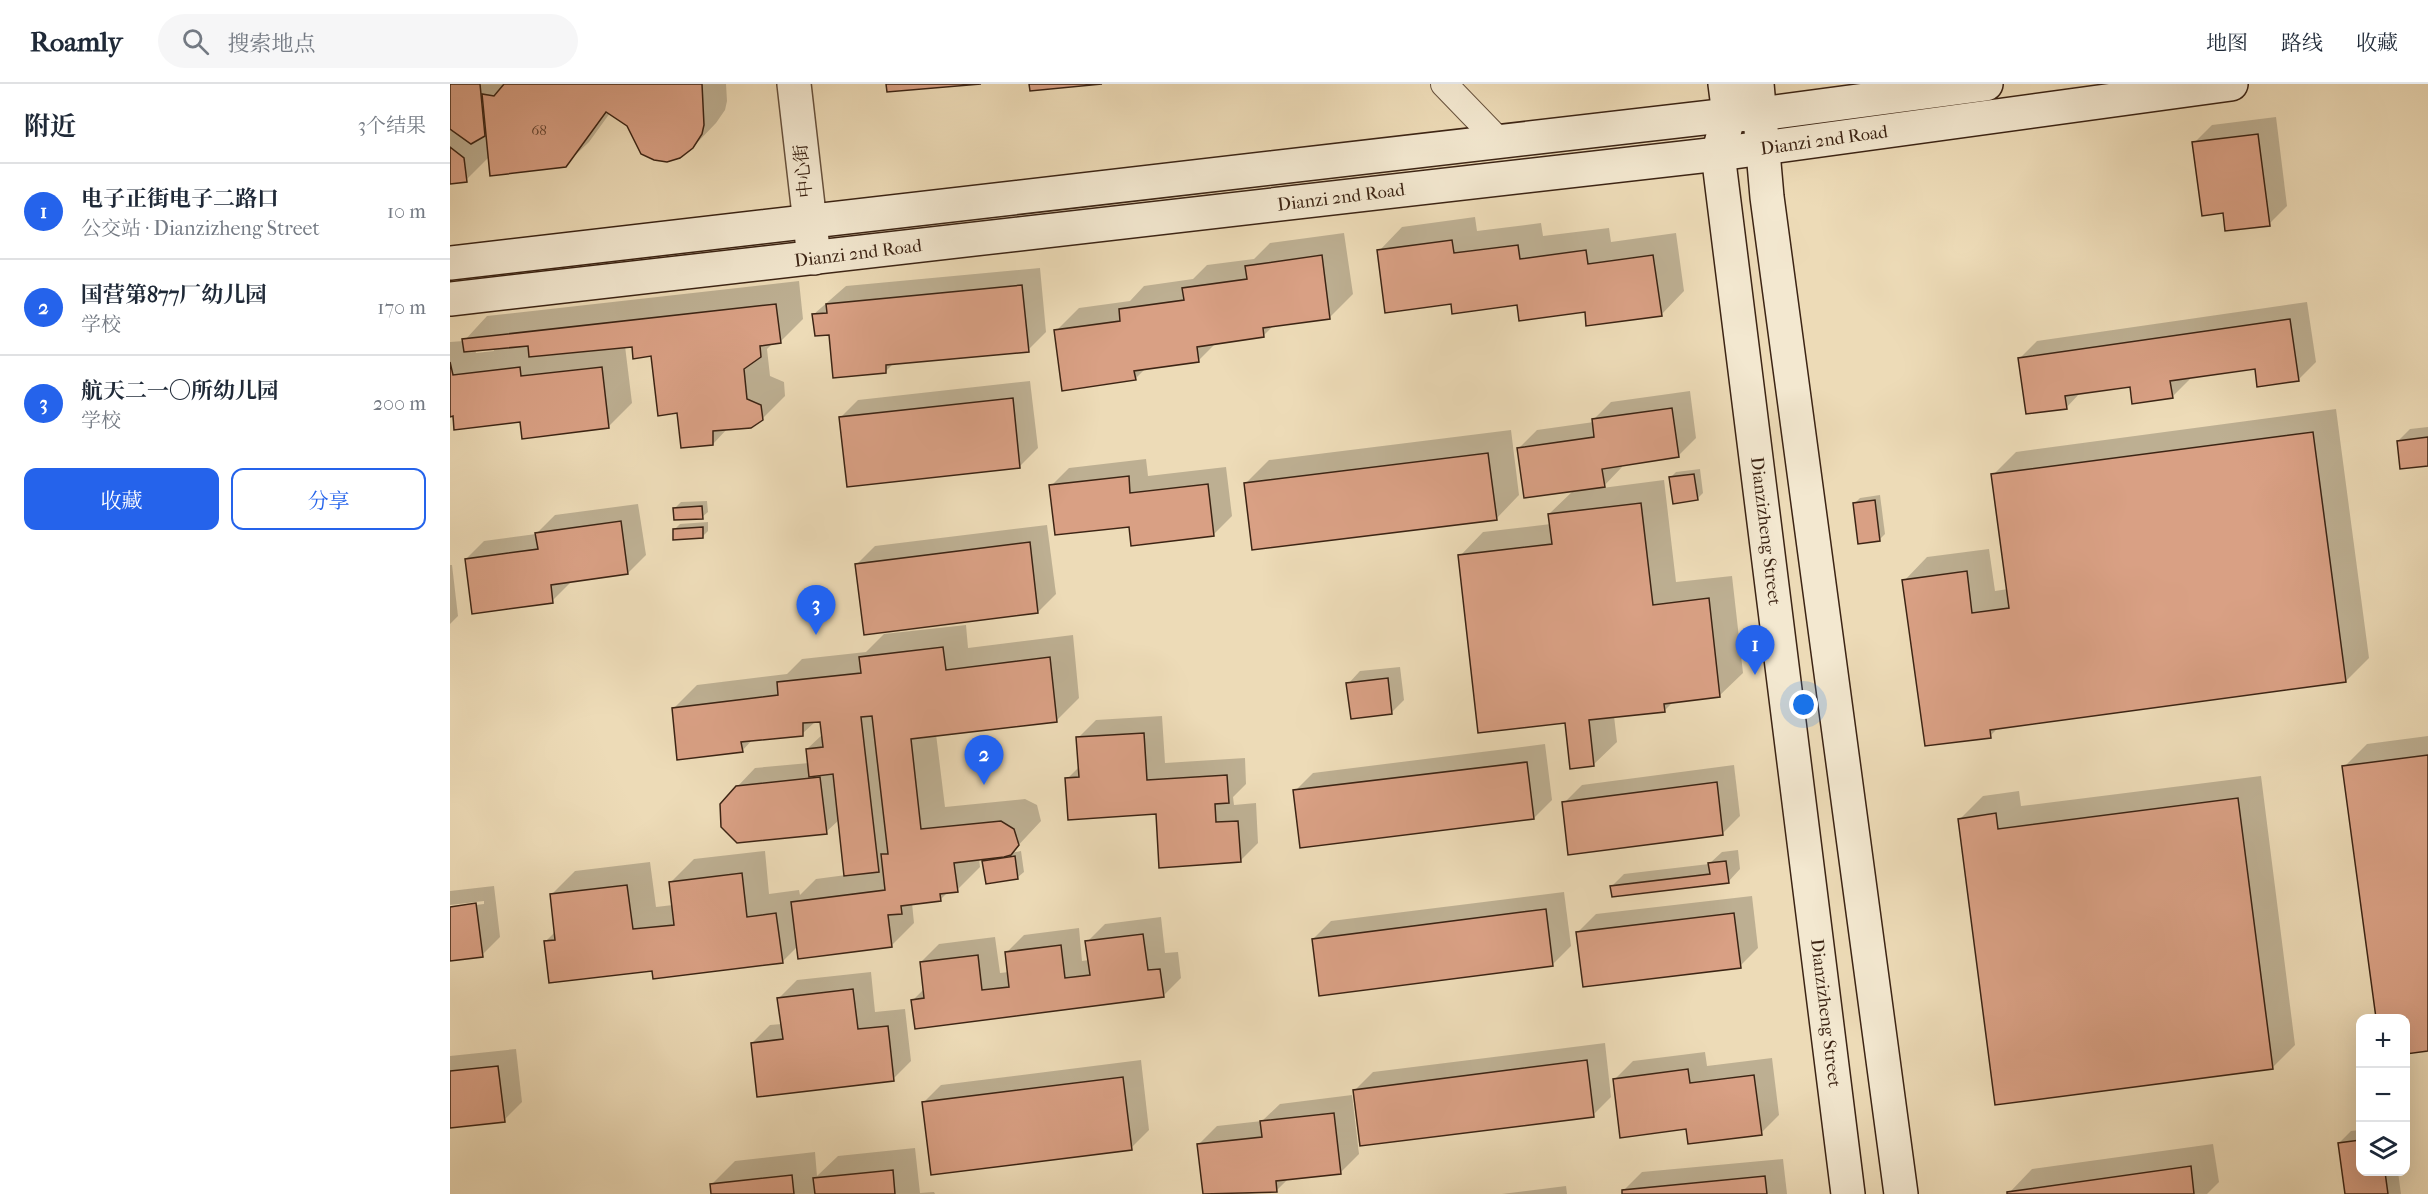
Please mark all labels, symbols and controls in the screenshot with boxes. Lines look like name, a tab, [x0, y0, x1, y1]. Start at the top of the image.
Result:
search box	[158, 14, 578, 68]
text: Roamly	[30, 25, 122, 58]
icon: search	[179, 25, 212, 58]
text: 搜索地点	[227, 31, 315, 57]
text: 地图	[2206, 31, 2248, 55]
text: 路线	[2281, 31, 2323, 55]
text: 收藏	[2356, 31, 2398, 55]
text: 附近	[24, 111, 76, 142]
text: 3个结果	[358, 114, 426, 137]
house number: 68	[531, 121, 547, 139]
street label: Dianzi 2nd Road	[1759, 121, 1889, 160]
street label: 中心街	[790, 143, 817, 199]
street label: Dianzi 2nd Road	[1276, 179, 1406, 216]
text: 电子正街电子二路口	[81, 186, 279, 212]
text: 1	[40, 200, 47, 223]
text: 10 m	[387, 200, 426, 223]
text: 公交站 · Dianzizheng Street	[81, 217, 320, 240]
street label: Dianzi 2nd Road	[793, 235, 923, 272]
text: 国营第877厂幼儿园	[81, 282, 267, 308]
text: 2	[38, 296, 49, 319]
text: 170 m	[377, 296, 426, 319]
text: 学校	[81, 313, 121, 336]
text: 航天二一〇所幼儿园	[81, 378, 279, 404]
text: 3	[39, 392, 48, 415]
text: 200 m	[373, 392, 426, 415]
text: 学校	[81, 409, 121, 432]
street label: Dianzizheng Street	[1746, 456, 1785, 607]
button: 收藏	[24, 468, 219, 530]
button: 分享	[231, 468, 426, 530]
pin: 3	[796, 586, 836, 635]
pin: 1	[1736, 626, 1774, 675]
your location	[1789, 690, 1818, 719]
pin: 2	[964, 736, 1004, 785]
street label: Dianzizheng Street	[1806, 938, 1845, 1089]
map controls	[2356, 1014, 2410, 1176]
button: +	[2356, 1014, 2410, 1068]
button: −	[2356, 1068, 2410, 1122]
button: layers	[2356, 1122, 2410, 1176]

